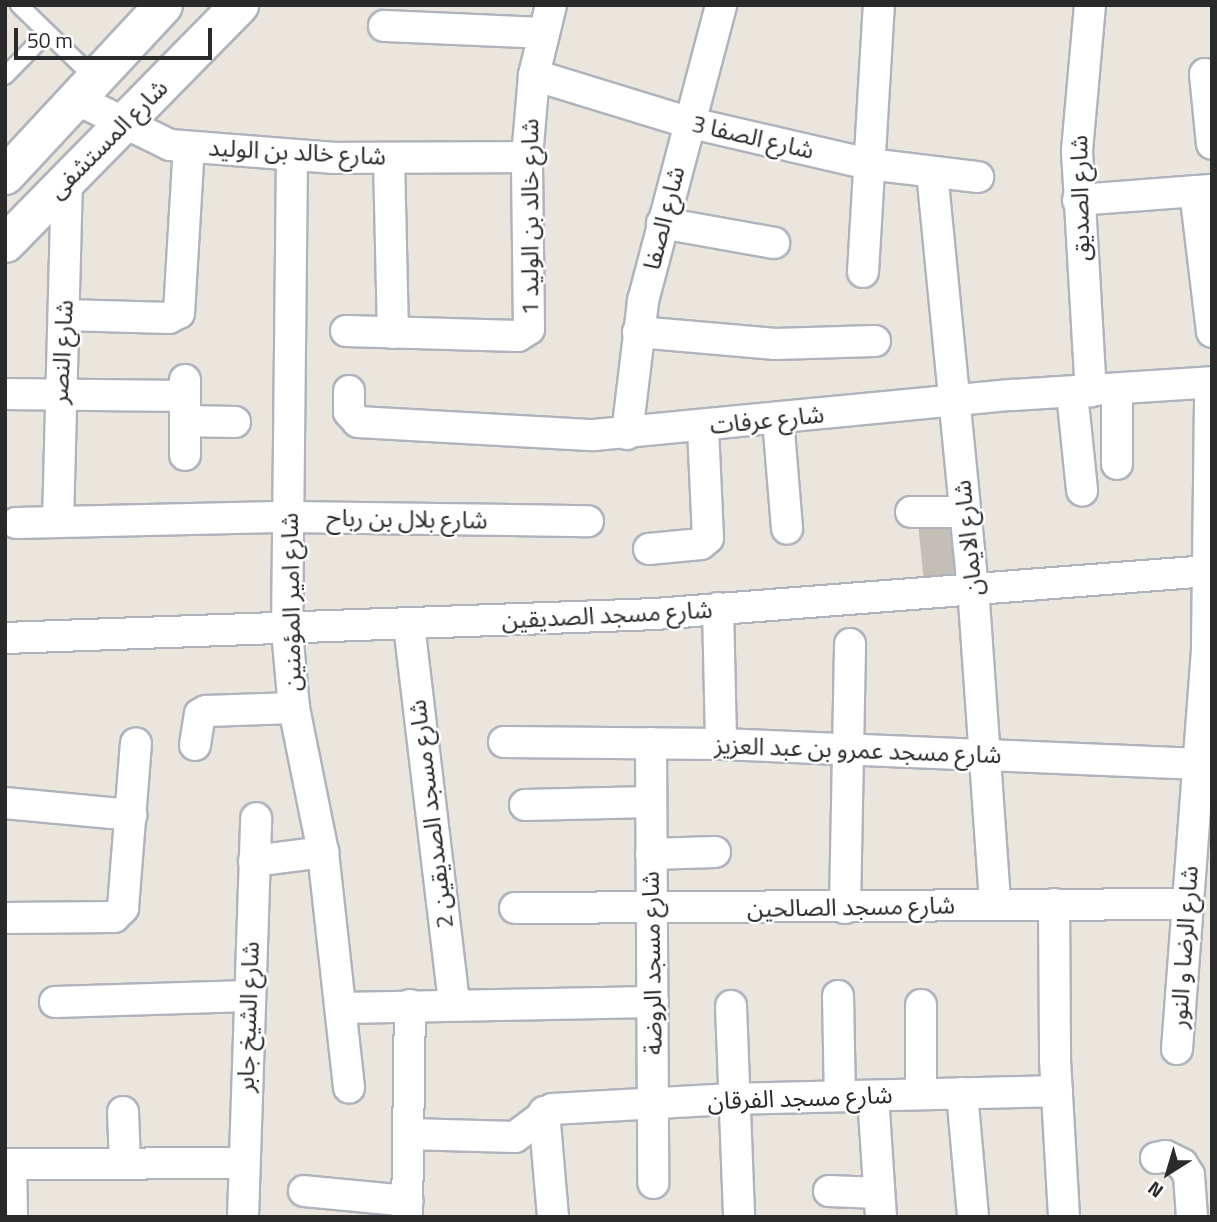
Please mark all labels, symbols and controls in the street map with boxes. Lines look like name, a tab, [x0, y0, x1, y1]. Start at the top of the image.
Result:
scale bar	[18, 14, 215, 58]
text: 50 m	[27, 24, 73, 56]
street label: شارع المستشفى	[42, 73, 174, 205]
street label: شارع الصفا 3	[689, 109, 817, 165]
street label: شارع خالد بن الوليد 1	[516, 119, 544, 315]
street label: شارع خالد بن الوليد	[207, 133, 387, 171]
street label: شارع الصديق	[1065, 135, 1095, 261]
street label: شارع الصفا	[637, 163, 691, 273]
street label: شارع النصر	[45, 299, 79, 405]
street label: شارع عرفات	[709, 400, 825, 440]
street label: شارع الايمان	[948, 479, 988, 597]
street label: شارع بلال بن رباح	[326, 503, 488, 535]
street label: شارع امير المؤمنين	[275, 512, 307, 692]
street label: شارع مسجد الصديقين	[501, 595, 713, 635]
street label: شارع مسجد الصديقين 2	[403, 698, 459, 930]
street label: شارع مسجد عمرو بن عبد العزيز	[714, 731, 1002, 769]
street label: شارع الرضا و النور	[1164, 865, 1204, 1029]
street label: شارع مسجد الروضة	[636, 871, 668, 1055]
street label: شارع مسجد الصالحين	[747, 891, 955, 923]
street label: شارع الشيخ جابر	[231, 941, 265, 1093]
street label: شارع مسجد الفرقان	[707, 1080, 893, 1116]
north arrow	[1133, 1138, 1203, 1208]
text: N	[1141, 1175, 1169, 1206]

